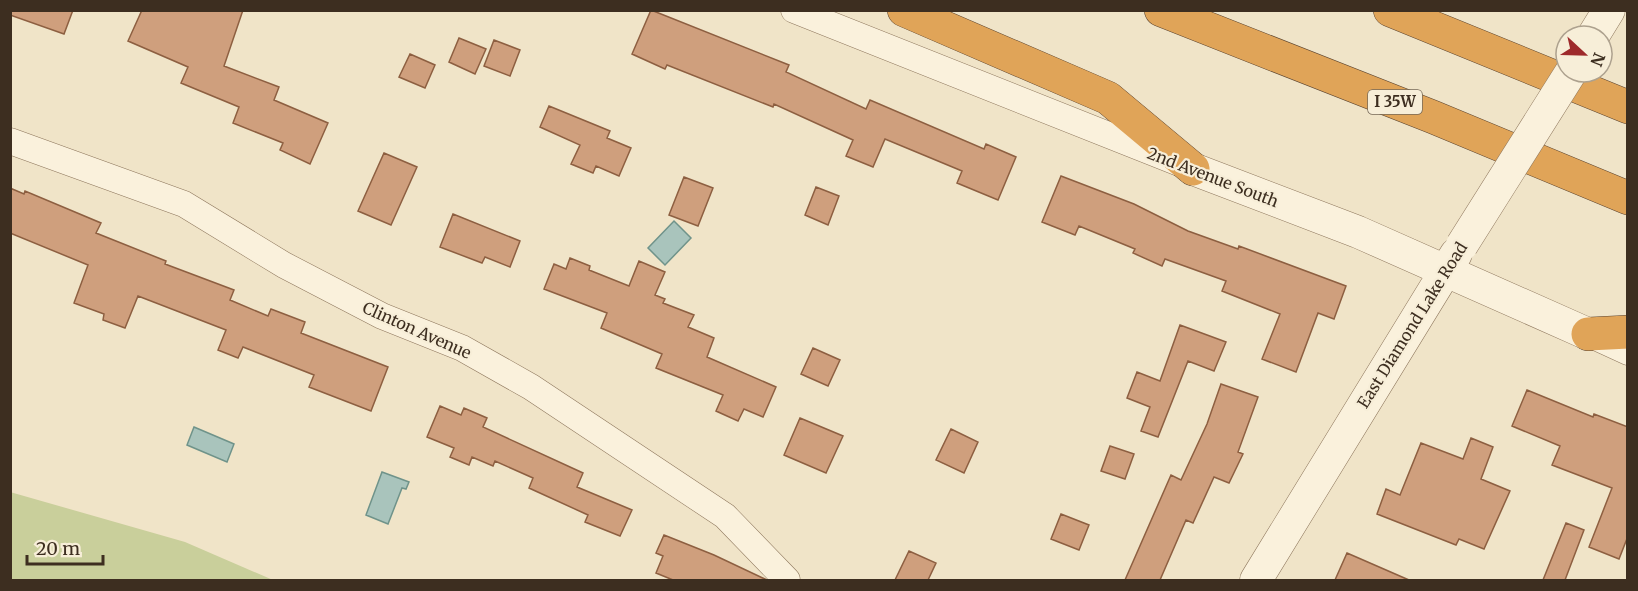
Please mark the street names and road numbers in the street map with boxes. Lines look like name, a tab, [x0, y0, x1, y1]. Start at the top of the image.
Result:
road number: I 35W	[1368, 90, 1422, 114]
street label: 2nd Avenue South	[1145, 143, 1282, 211]
street label: East Diamond Lake Road	[1353, 238, 1472, 412]
street label: Clinton Avenue	[360, 297, 474, 363]

